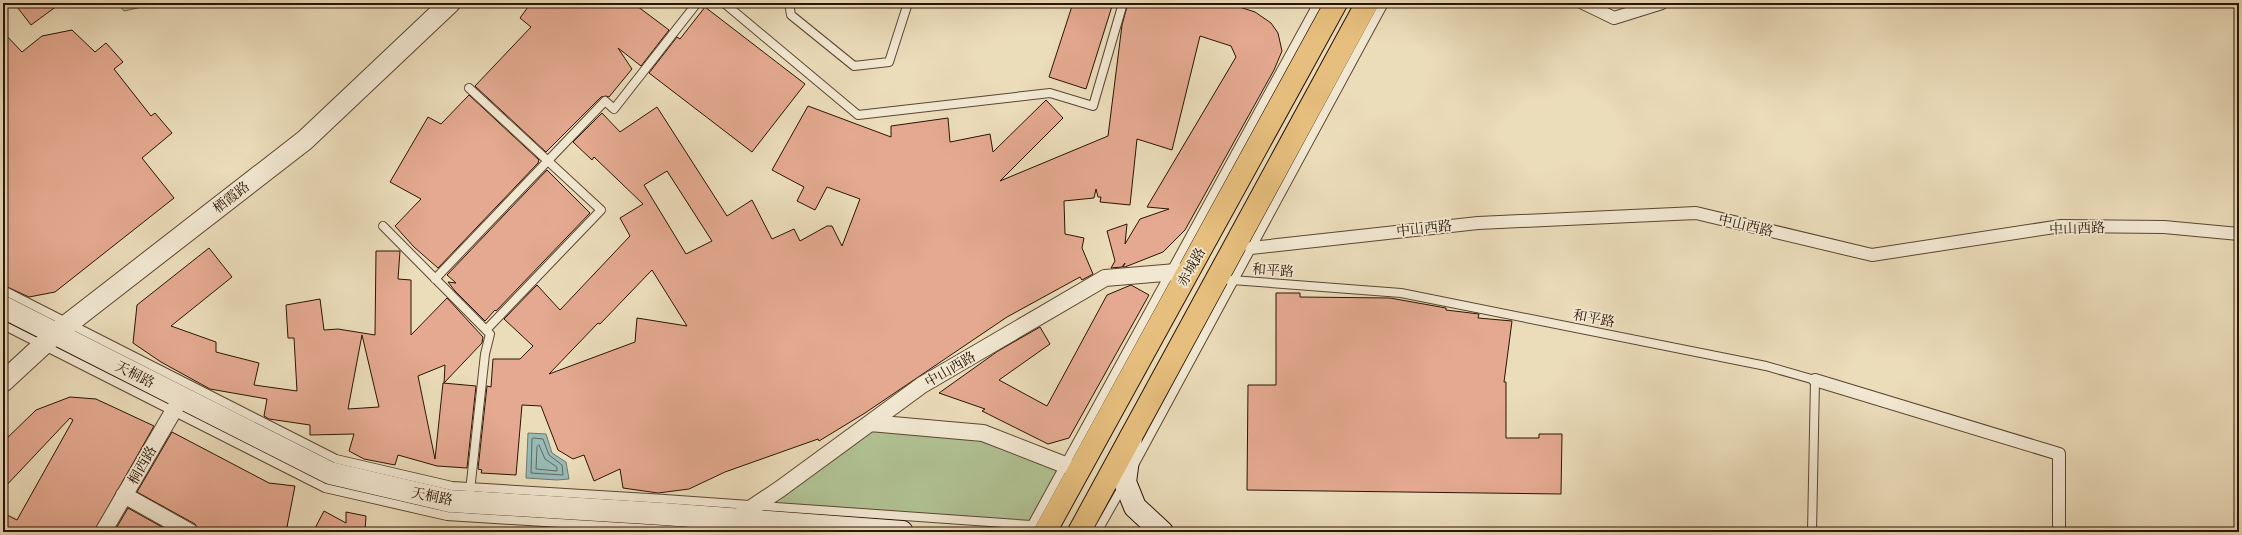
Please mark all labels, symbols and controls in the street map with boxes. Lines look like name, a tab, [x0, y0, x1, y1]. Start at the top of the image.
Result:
street label: 栖霞路	[210, 178, 254, 219]
street label: 中山西路	[1716, 211, 1775, 242]
street label: 中山西路	[1395, 217, 1453, 242]
street label: 中山西路	[2049, 219, 2105, 240]
street label: 赤城路	[1174, 245, 1211, 291]
street label: 和平路	[1251, 261, 1295, 282]
street label: 和平路	[1571, 306, 1616, 333]
street label: 中山西路	[922, 348, 980, 393]
street label: 天桐路	[111, 357, 157, 393]
street label: 桐西路	[125, 443, 162, 489]
street label: 天桐路	[409, 484, 454, 511]

